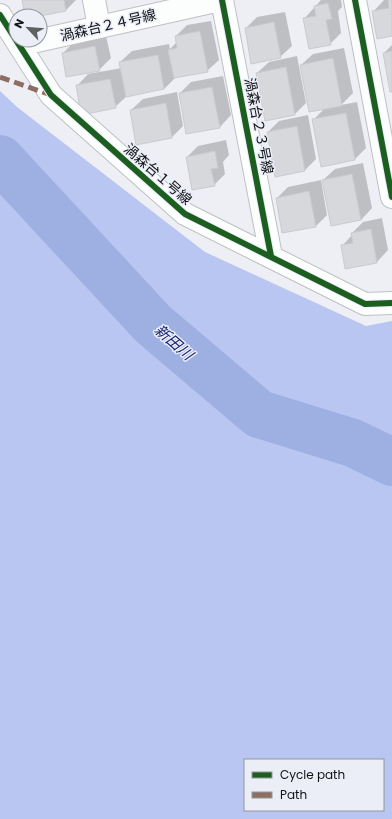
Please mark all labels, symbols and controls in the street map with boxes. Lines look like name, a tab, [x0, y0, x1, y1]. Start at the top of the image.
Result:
street label: 渦森台２４号線	[58, 4, 158, 46]
north arrow	[8, 8, 48, 48]
text: N	[10, 16, 28, 31]
street label: 渦森台２３号線	[240, 76, 278, 176]
street label: 渦森台１号線	[120, 139, 196, 209]
water label: 新田川	[150, 319, 199, 366]
legend	[244, 759, 384, 811]
text: Cycle path	[280, 766, 345, 783]
text: Path	[280, 786, 307, 803]

